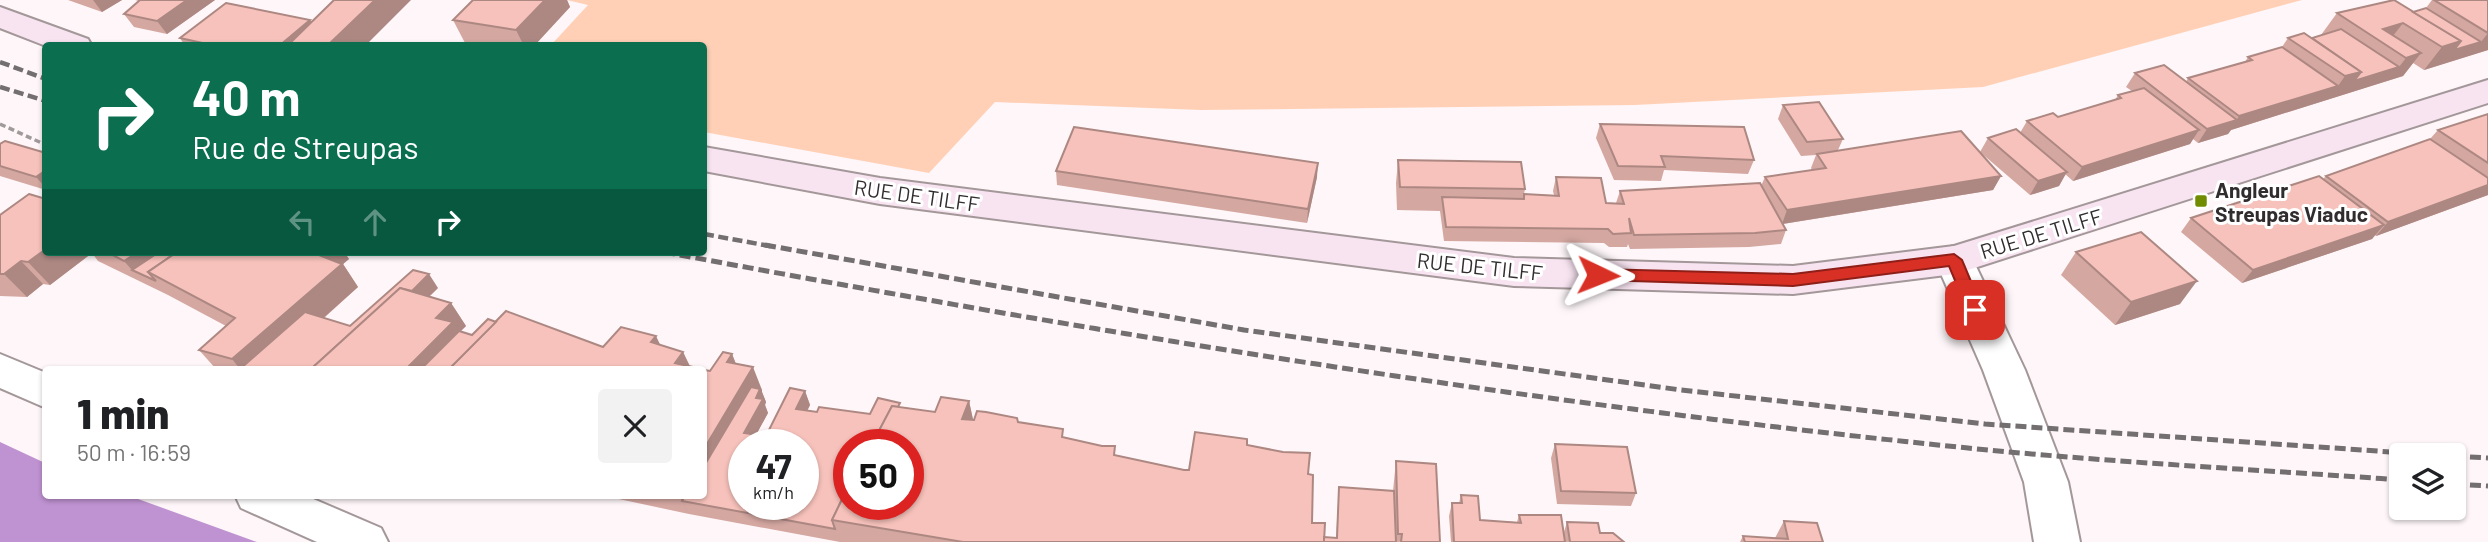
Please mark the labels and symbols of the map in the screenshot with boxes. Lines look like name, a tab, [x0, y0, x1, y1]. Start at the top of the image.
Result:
street label: RUE DE TILFF	[853, 174, 981, 216]
place label: Angleur Streupas Viaduc	[2215, 177, 2368, 226]
marker: Angleur Streupas Viaduc	[2193, 193, 2209, 209]
street label: RUE DE TILFF	[1977, 203, 2105, 263]
position arrow	[1561, 238, 1635, 312]
street label: RUE DE TILFF	[1416, 247, 1544, 285]
pin	[1945, 280, 2005, 340]
speed limit sign: 50	[833, 429, 924, 520]

